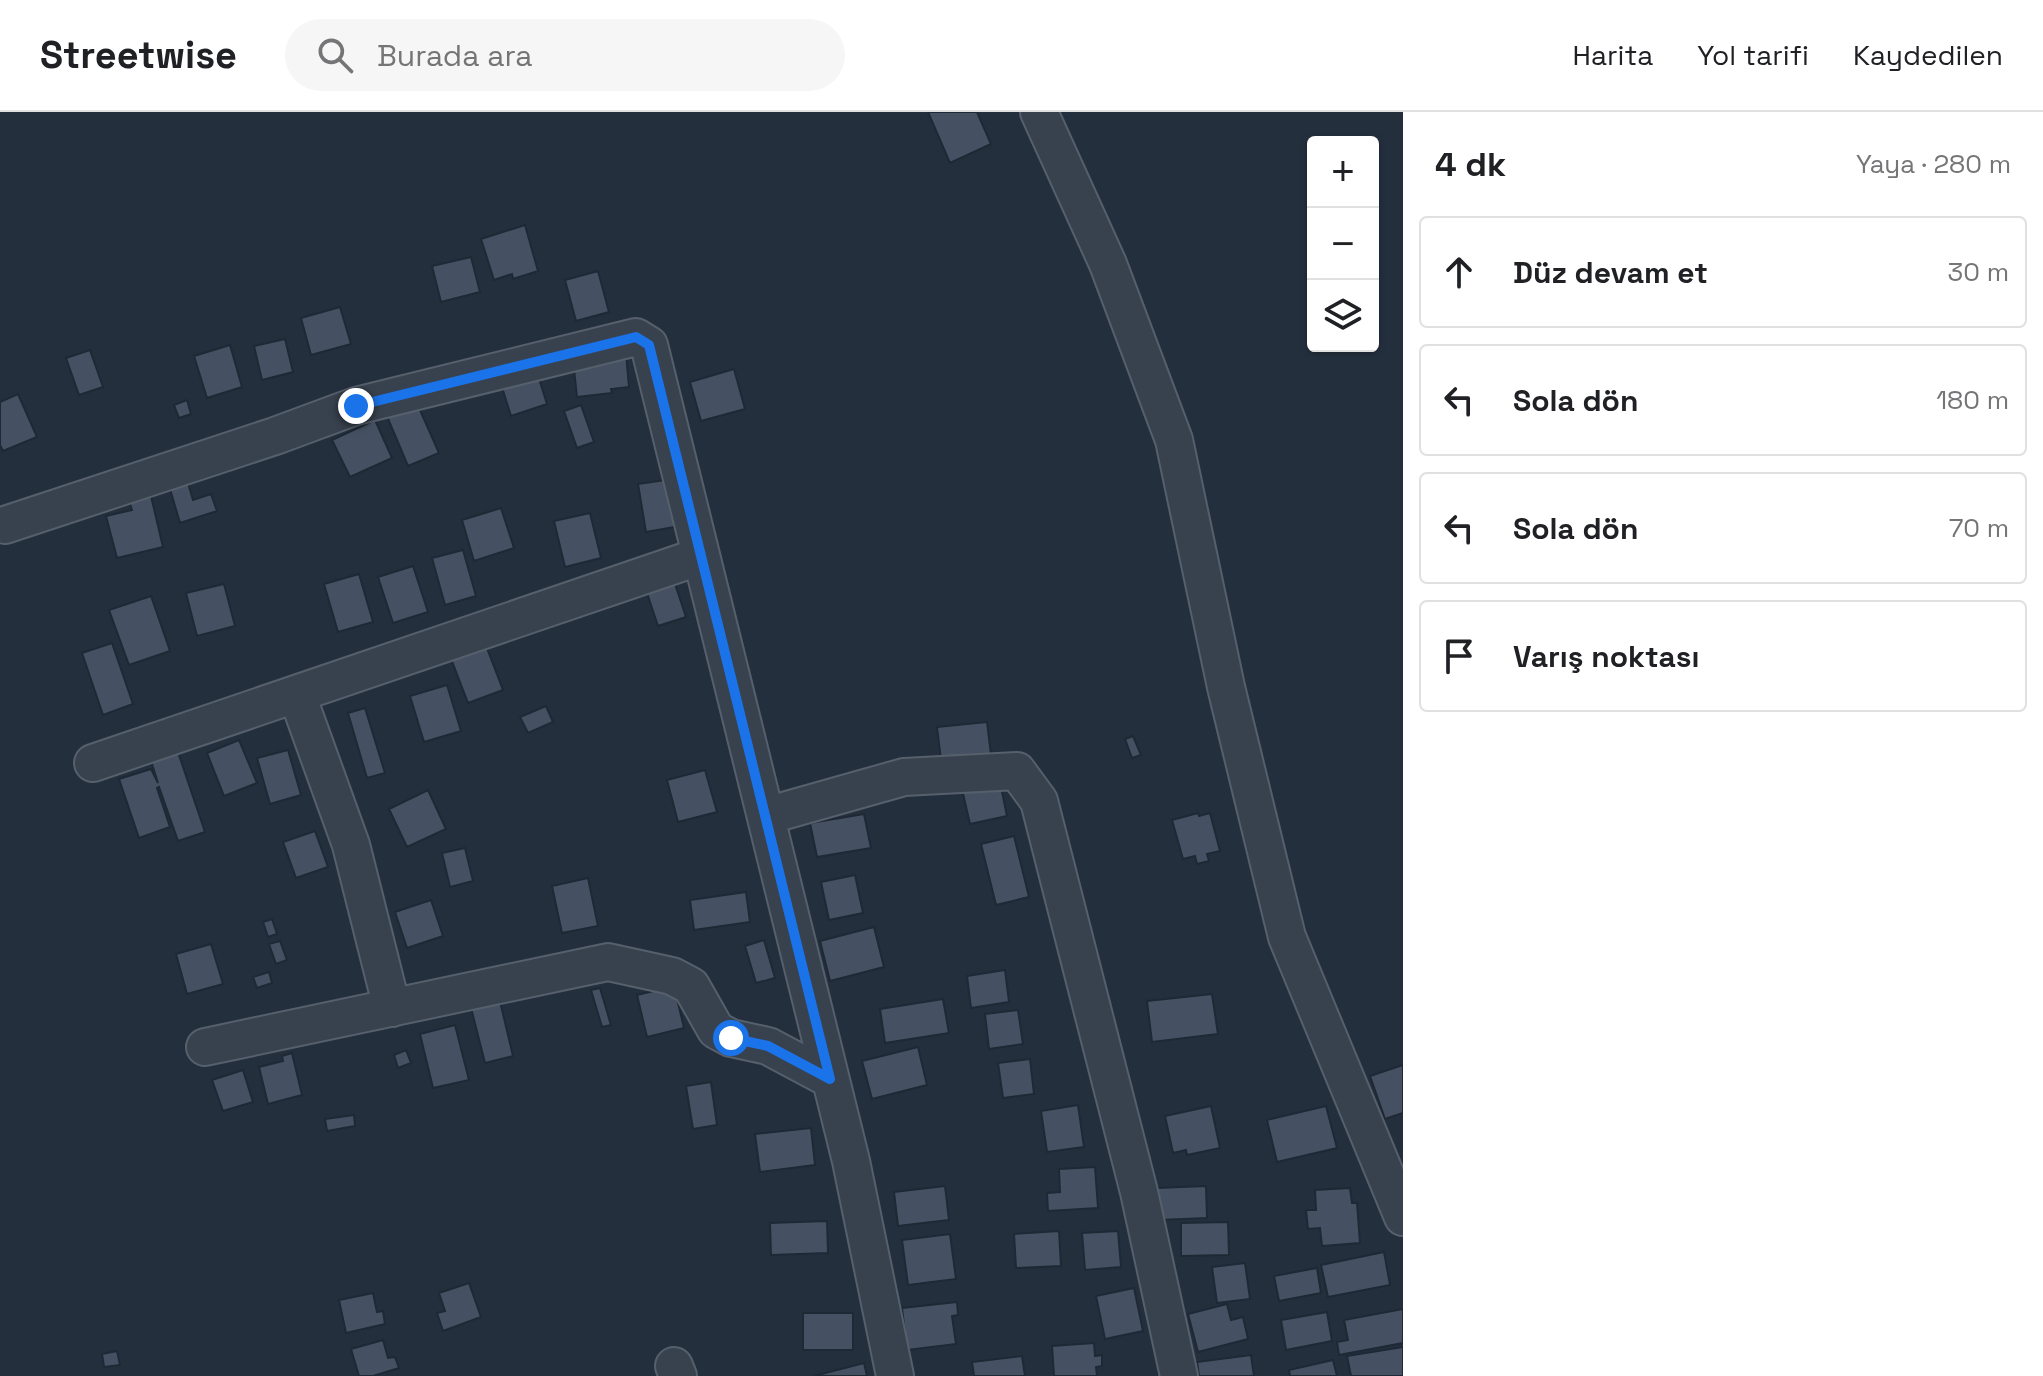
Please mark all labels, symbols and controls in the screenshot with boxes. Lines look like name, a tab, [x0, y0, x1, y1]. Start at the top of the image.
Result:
search box	[285, 19, 845, 91]
text: Streetwise	[40, 31, 237, 79]
icon: search	[313, 33, 357, 77]
text: Burada ara	[377, 36, 532, 75]
text: Harita	[1573, 37, 1653, 73]
text: Yol tarifi	[1697, 37, 1809, 73]
text: Kaydedilen	[1853, 37, 2003, 73]
map controls	[1307, 136, 1379, 352]
button: +	[1307, 136, 1379, 208]
text: 4 dk	[1435, 143, 1506, 186]
text: Yaya · 280 m	[1856, 147, 2011, 181]
button: −	[1307, 208, 1379, 280]
icon: ahead	[1437, 250, 1481, 294]
text: Düz devam et	[1513, 253, 1708, 292]
text: 30 m	[1948, 255, 2009, 289]
button: layers	[1307, 280, 1379, 352]
icon: left	[1437, 378, 1481, 422]
text: Sola dön	[1513, 381, 1638, 420]
text: 180 m	[1936, 383, 2009, 417]
route end	[338, 388, 374, 424]
icon: left	[1437, 506, 1481, 550]
text: Sola dön	[1513, 509, 1638, 548]
text: 70 m	[1949, 511, 2009, 545]
icon: arrive	[1437, 634, 1481, 678]
text: Varış noktası	[1513, 637, 1700, 676]
route start	[713, 1020, 749, 1056]

